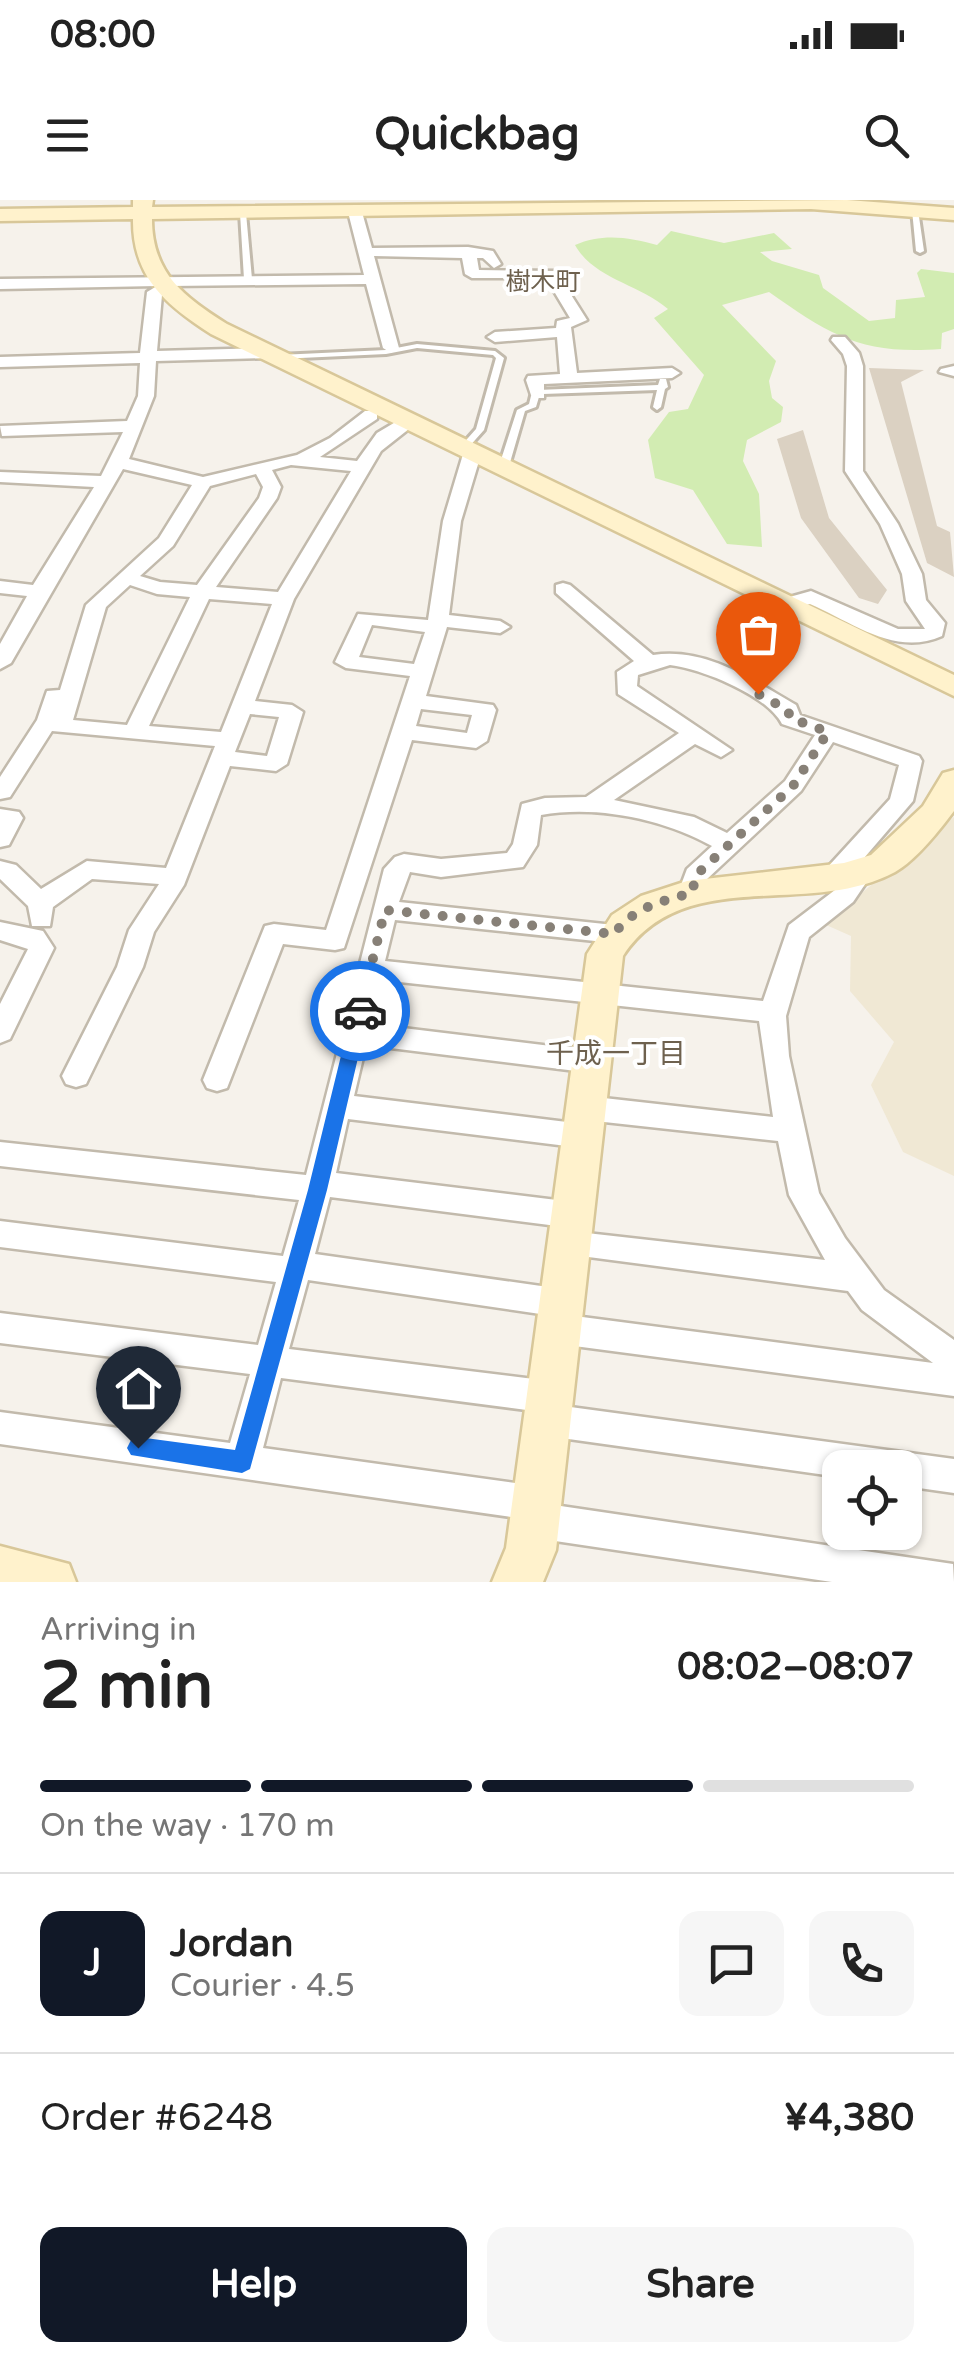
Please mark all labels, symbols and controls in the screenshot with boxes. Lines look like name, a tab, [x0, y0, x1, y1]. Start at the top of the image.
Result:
text: 08:00	[50, 12, 155, 58]
icon: menu	[40, 108, 95, 163]
text: Quickbag	[374, 108, 580, 162]
icon: search	[859, 108, 914, 163]
district label: 樹木町	[505, 267, 581, 297]
pin	[716, 592, 801, 695]
icon: bag	[731, 607, 786, 662]
courier	[310, 961, 410, 1061]
icon: car	[333, 984, 388, 1039]
district label: 千成一丁目	[546, 1037, 686, 1071]
pin	[96, 1346, 181, 1449]
icon: home	[111, 1361, 166, 1416]
map controls	[822, 1450, 922, 1550]
button: locate	[822, 1450, 922, 1550]
text: Arriving in	[40, 1611, 197, 1649]
text: 08:02–08:07	[677, 1644, 914, 1690]
text: 2 min	[40, 1647, 213, 1726]
text: On the way · 170 m	[40, 1807, 335, 1845]
button: chat	[679, 1911, 784, 2016]
button: phone	[809, 1911, 914, 2016]
text: Jordan	[170, 1921, 293, 1967]
text: J	[84, 1940, 101, 1986]
text: Courier · 4.5	[170, 1967, 355, 2005]
text: Order #6248	[40, 2095, 273, 2141]
text: ¥4,380	[784, 2095, 914, 2141]
button: Help	[40, 2227, 467, 2342]
button: Share	[487, 2227, 914, 2342]

